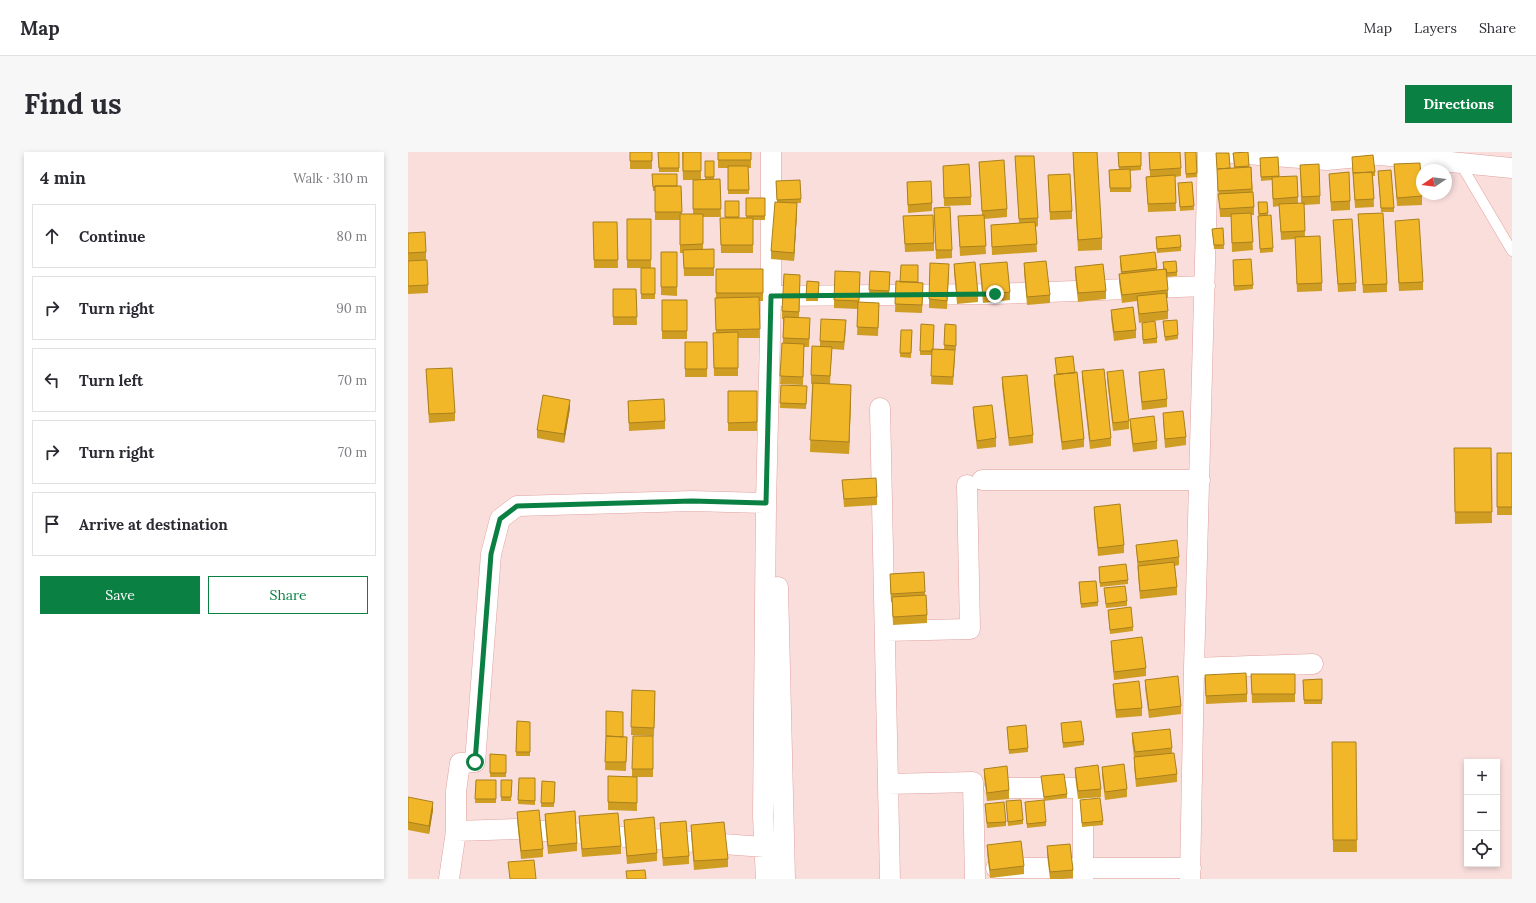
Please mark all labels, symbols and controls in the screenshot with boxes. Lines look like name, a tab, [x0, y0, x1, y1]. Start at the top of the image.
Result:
text: Map	[20, 16, 60, 40]
text: Map	[1364, 19, 1392, 37]
text: Layers	[1414, 19, 1457, 37]
text: Share	[1479, 19, 1516, 37]
button: Directions	[1405, 85, 1512, 123]
text: Find us	[24, 86, 122, 122]
north arrow	[1416, 164, 1452, 200]
text: 4 min	[40, 167, 86, 189]
text: Walk · 310 m	[293, 170, 368, 187]
icon: ahead	[41, 225, 63, 247]
text: Continue	[79, 227, 145, 246]
text: 80 m	[337, 228, 367, 245]
route end	[986, 285, 1004, 303]
icon: right	[41, 297, 63, 319]
text: Turn right	[79, 299, 155, 318]
text: 90 m	[336, 300, 367, 317]
icon: left	[41, 369, 63, 391]
text: Turn left	[79, 371, 143, 390]
text: 70 m	[338, 372, 367, 389]
icon: right	[41, 441, 63, 463]
text: Turn right	[79, 443, 155, 462]
text: 70 m	[338, 444, 367, 461]
icon: arrive	[41, 513, 63, 535]
text: Arrive at destination	[79, 515, 228, 534]
button: Save	[40, 576, 200, 614]
button: Share	[208, 576, 368, 614]
route start	[466, 753, 484, 771]
map controls	[1464, 759, 1500, 867]
button: +	[1464, 759, 1500, 795]
button: −	[1464, 795, 1500, 831]
button: locate	[1464, 831, 1500, 867]

